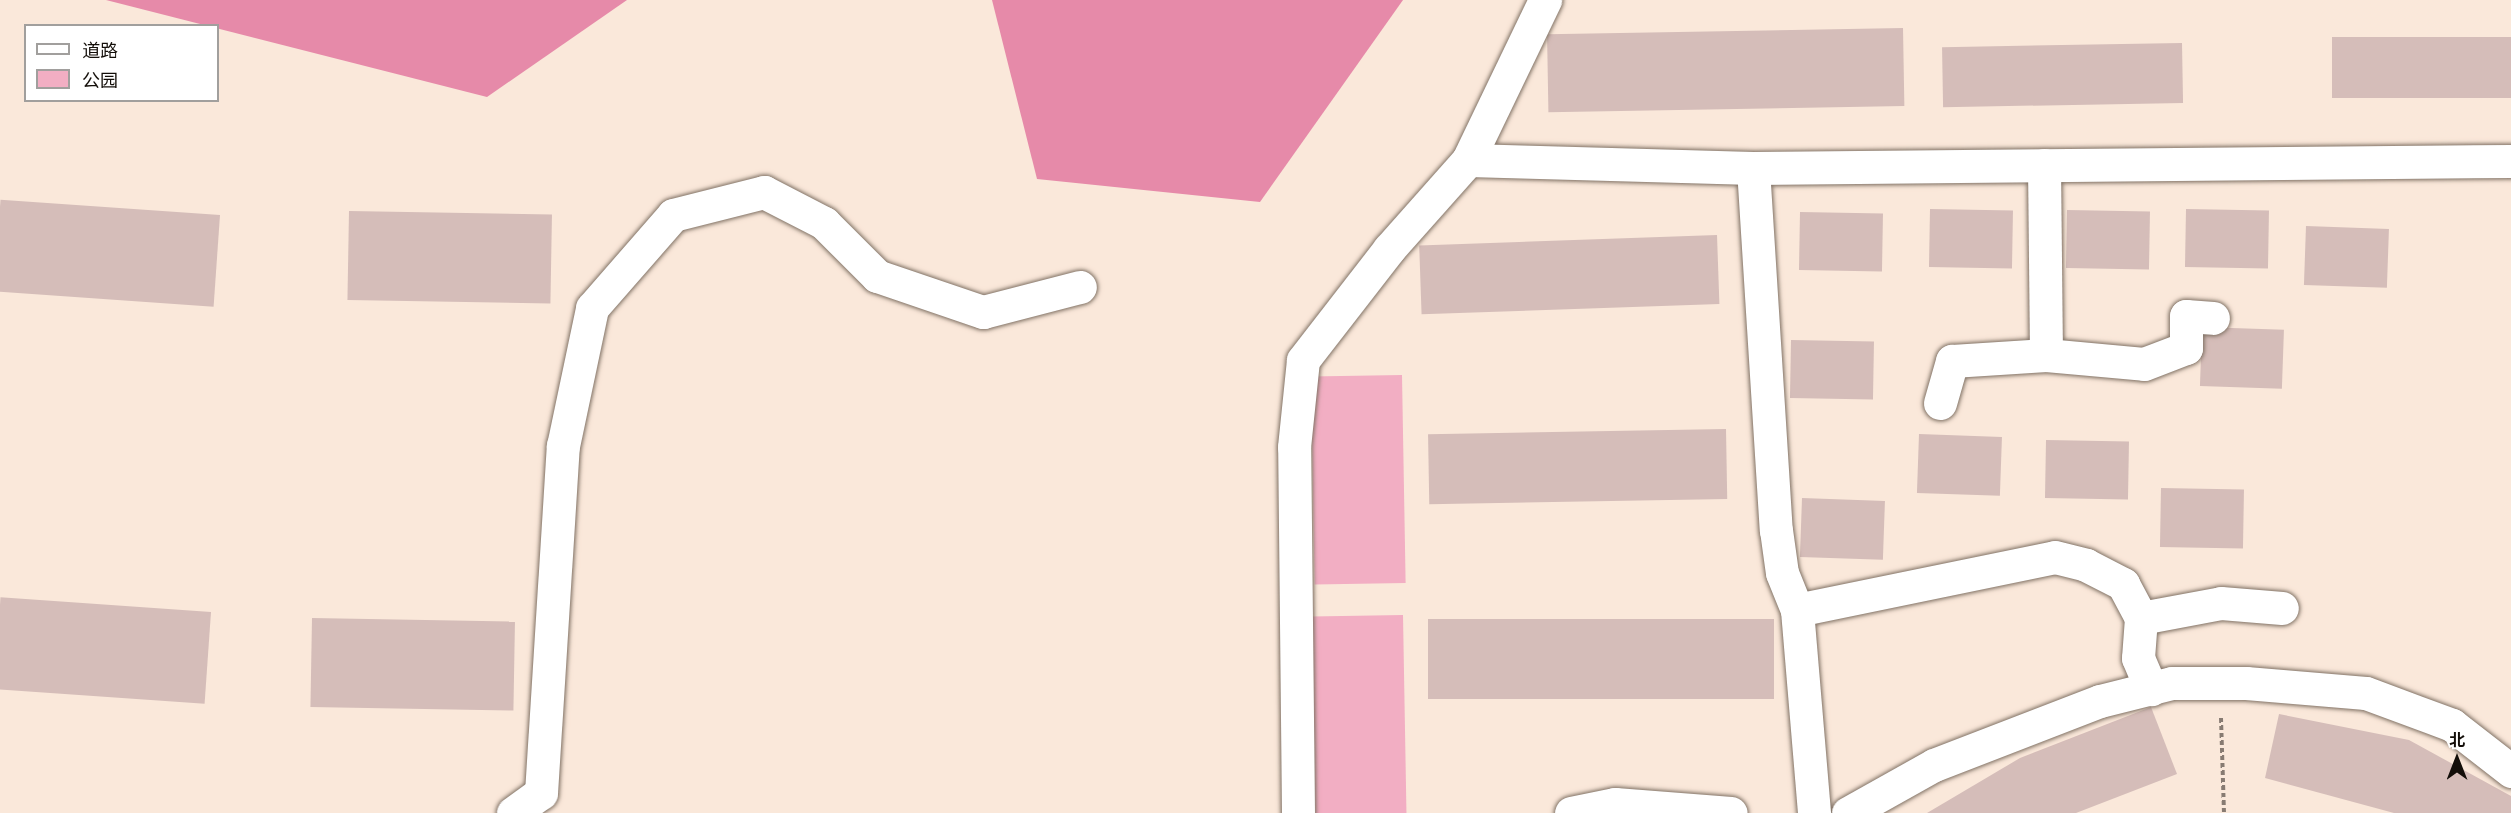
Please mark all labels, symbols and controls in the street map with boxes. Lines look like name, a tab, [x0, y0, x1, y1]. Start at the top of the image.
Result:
legend	[24, 24, 219, 102]
text: 道路	[82, 40, 118, 62]
text: 公园	[82, 70, 118, 92]
north arrow	[2427, 729, 2487, 789]
text: 北	[2449, 731, 2465, 750]

